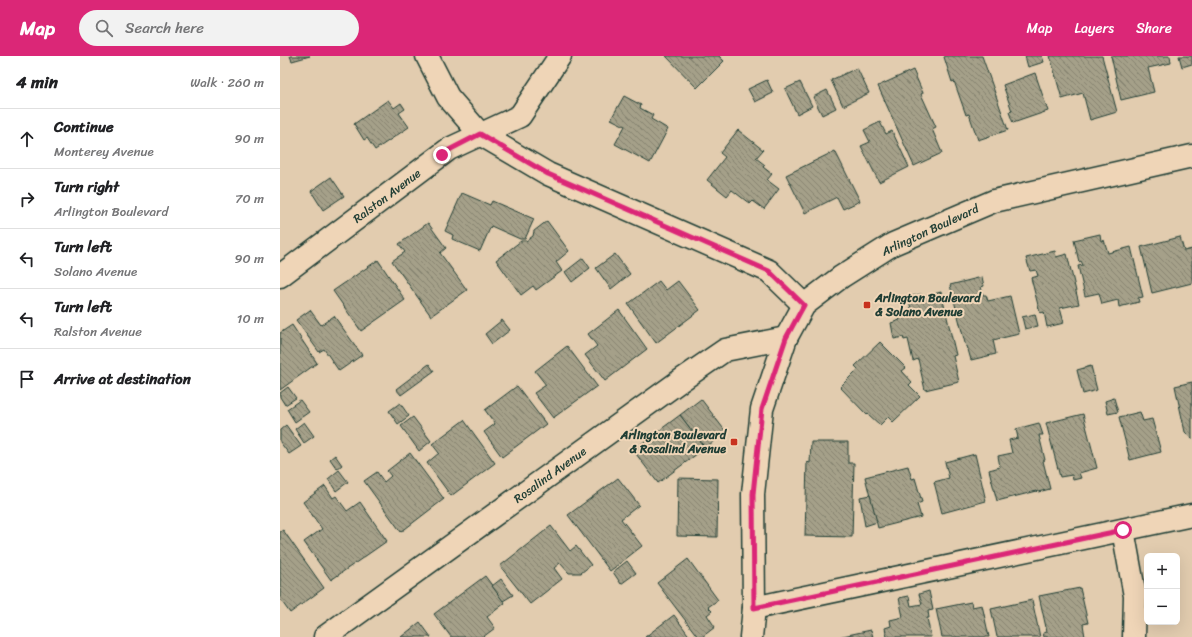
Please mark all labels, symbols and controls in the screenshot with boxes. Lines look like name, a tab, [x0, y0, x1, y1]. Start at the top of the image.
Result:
search box	[79, 10, 359, 46]
text: Map	[20, 12, 55, 45]
text: Search here	[125, 15, 204, 41]
text: Map	[1027, 16, 1052, 41]
text: Layers	[1074, 16, 1114, 41]
text: Share	[1136, 16, 1172, 41]
icon: search	[93, 17, 115, 39]
text: 4 min	[16, 67, 58, 97]
text: Walk · 260 m	[190, 71, 264, 94]
text: Continue	[54, 114, 114, 140]
text: 90 m	[234, 127, 264, 150]
icon: ahead	[16, 128, 38, 150]
text: Monterey Avenue	[54, 140, 154, 163]
route end	[433, 146, 451, 164]
street label: Ralston Avenue	[348, 163, 426, 229]
text: Turn right	[54, 174, 119, 200]
text: 70 m	[235, 187, 264, 210]
icon: right	[16, 188, 38, 210]
street label: Arlington Boulevard	[877, 197, 984, 263]
text: Arlington Boulevard	[54, 200, 168, 223]
text: Turn left	[54, 234, 112, 260]
text: 90 m	[234, 247, 264, 270]
icon: left	[16, 248, 38, 270]
text: Solano Avenue	[54, 260, 137, 283]
place label: Arlington Boulevard & Solano Avenue	[874, 287, 982, 323]
text: Turn left	[54, 294, 112, 320]
marker: Arlington Boulevard & Solano Avenue	[862, 300, 872, 310]
text: 10 m	[237, 307, 264, 330]
icon: left	[16, 308, 38, 330]
text: Ralston Avenue	[54, 320, 142, 343]
text: Arrive at destination	[54, 366, 191, 392]
icon: arrive	[16, 368, 38, 390]
place label: Arlington Boulevard & Rosalind Avenue	[620, 424, 728, 460]
marker: Arlington Boulevard & Rosalind Avenue	[729, 437, 739, 447]
street label: Rosalind Avenue	[509, 441, 591, 509]
route start	[1114, 521, 1132, 539]
map controls	[1144, 553, 1180, 625]
button: +	[1144, 553, 1180, 589]
button: −	[1144, 589, 1180, 625]

